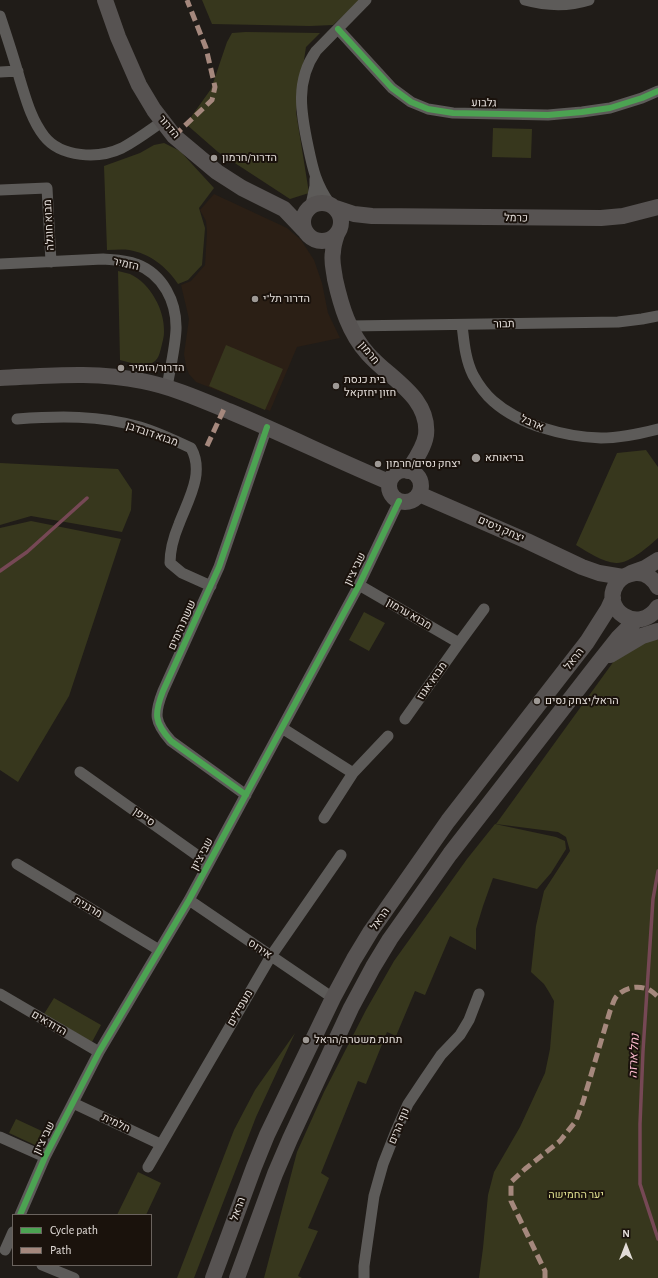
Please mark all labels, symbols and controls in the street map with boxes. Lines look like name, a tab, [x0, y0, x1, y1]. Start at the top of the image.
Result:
street label: גלבוע	[471, 96, 497, 110]
street label: הדרור	[156, 113, 182, 141]
place label: הדרור/חרמון	[222, 151, 277, 165]
marker: הדרור/חרמון	[209, 153, 219, 163]
street label: מבוא חוגלה	[41, 199, 57, 251]
street label: כרמל	[504, 211, 528, 225]
street label: הזמיר	[112, 255, 140, 273]
place label: הדרור תל"י	[263, 292, 310, 306]
marker: הדרור תל"י	[250, 294, 260, 304]
street label: תבור	[493, 317, 515, 331]
street label: חרמון	[356, 339, 382, 367]
place label: הדרור/הזמיר	[129, 361, 184, 375]
marker: הדרור/הזמיר	[116, 363, 126, 373]
place label: בית כנסת חזון יחזקאל	[344, 373, 396, 399]
marker: בית כנסת חזון יחזקאל	[331, 381, 341, 391]
street label: ארבל	[518, 412, 546, 434]
street label: מבוא דובדבן	[124, 419, 180, 449]
place label: בריאותא	[485, 451, 524, 465]
marker: בריאותא	[470, 452, 482, 464]
place label: יצחק נסים/חרמון	[386, 457, 461, 471]
marker: יצחק נסים/חרמון	[373, 459, 383, 469]
street label: יצחק ניסים	[476, 513, 526, 545]
street label: שבי ציון	[341, 550, 369, 588]
street label: מבוא ערמון	[384, 596, 434, 632]
street label: ששת הימים	[165, 598, 199, 652]
street label: הראל	[561, 645, 587, 673]
street label: מבוא אגוז	[414, 659, 450, 703]
place label: הראל/יצחק נסים	[545, 694, 619, 708]
marker: הראל/יצחק נסים	[532, 696, 542, 706]
street label: סייפן	[131, 805, 157, 829]
street label: שבי ציון	[188, 835, 216, 873]
street label: מרגנית	[71, 893, 105, 921]
street label: הראל	[368, 905, 392, 933]
street label: אירוס	[246, 936, 274, 962]
street label: מעפילים	[224, 988, 256, 1028]
street label: הדודאים	[29, 1008, 69, 1038]
place label: תחנת משטרה/הראל	[314, 1033, 402, 1047]
water label: נחל ארזה	[626, 1033, 642, 1079]
marker: תחנת משטרה/הראל	[301, 1035, 311, 1045]
street label: נוף הרים	[386, 1106, 412, 1146]
street label: חלמית	[100, 1111, 132, 1135]
street label: שבי ציון	[30, 1119, 58, 1157]
park label: יער החמישה	[548, 1188, 604, 1202]
street label: הראל	[228, 1195, 248, 1223]
legend	[12, 1214, 152, 1266]
text: Cycle path	[50, 1224, 98, 1236]
north arrow	[606, 1226, 646, 1266]
text: N	[622, 1228, 630, 1239]
text: Path	[50, 1244, 72, 1256]

